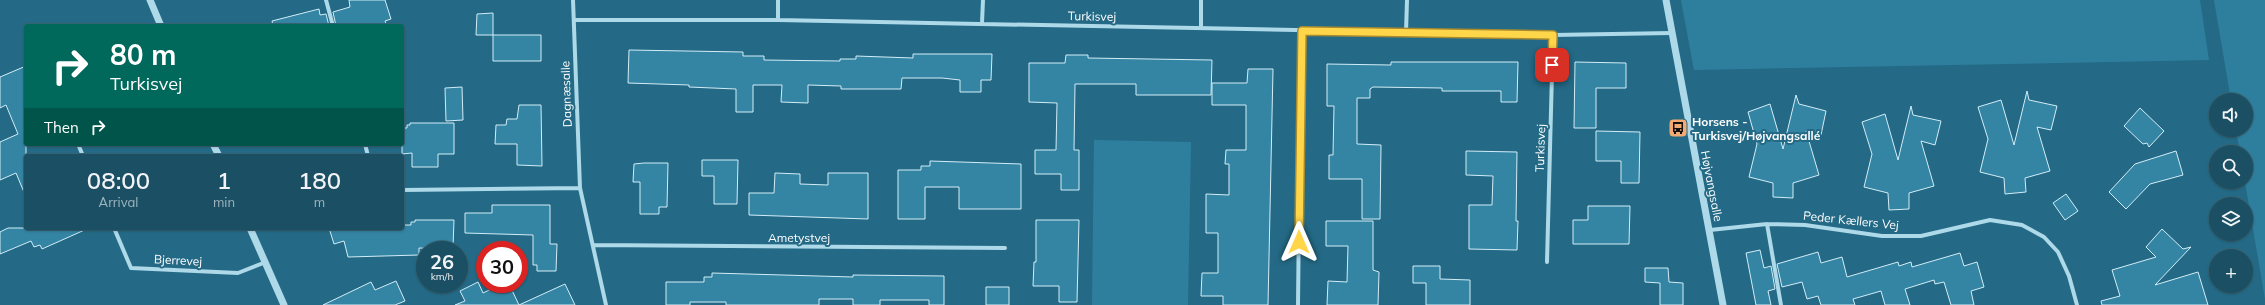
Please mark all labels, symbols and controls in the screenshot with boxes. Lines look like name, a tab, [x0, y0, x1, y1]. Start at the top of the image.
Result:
street label: Turkisvej	[1068, 8, 1116, 24]
text: 80 m	[110, 37, 176, 72]
icon: right	[44, 40, 96, 92]
pin	[1535, 48, 1569, 82]
icon: arrive	[1541, 54, 1563, 76]
street label: Dagnæsalle	[557, 61, 575, 127]
text: Turkisvej	[110, 72, 182, 95]
map controls	[2209, 93, 2253, 293]
button: sound	[2209, 93, 2253, 137]
place label: Horsens - Turkisvej/Højvangsallé	[1692, 114, 1821, 143]
icon: right	[87, 116, 109, 138]
bus stop icon: Horsens - Turkisvej/Højvangsallé	[1667, 117, 1689, 139]
text: Then	[44, 118, 79, 137]
street label: Turkisvej	[1532, 124, 1548, 172]
button: search	[2209, 145, 2253, 189]
street label: Højvangsalle	[1698, 149, 1726, 223]
text: 08:00	[87, 165, 150, 195]
text: 1	[217, 165, 231, 195]
text: 180	[298, 165, 341, 195]
text: Arrival	[99, 194, 138, 210]
text: min	[213, 194, 235, 210]
text: m	[314, 194, 325, 210]
button: layers	[2209, 197, 2253, 241]
street label: Peder Kællers Vej	[1802, 208, 1900, 232]
position arrow	[1278, 221, 1320, 263]
street label: Ametystvej	[768, 230, 830, 245]
speed limit sign: 30	[476, 241, 528, 293]
text: 26	[430, 249, 454, 274]
button: +	[2209, 249, 2253, 293]
street label: Bjerrevej	[153, 251, 203, 269]
text: km/h	[431, 270, 453, 283]

